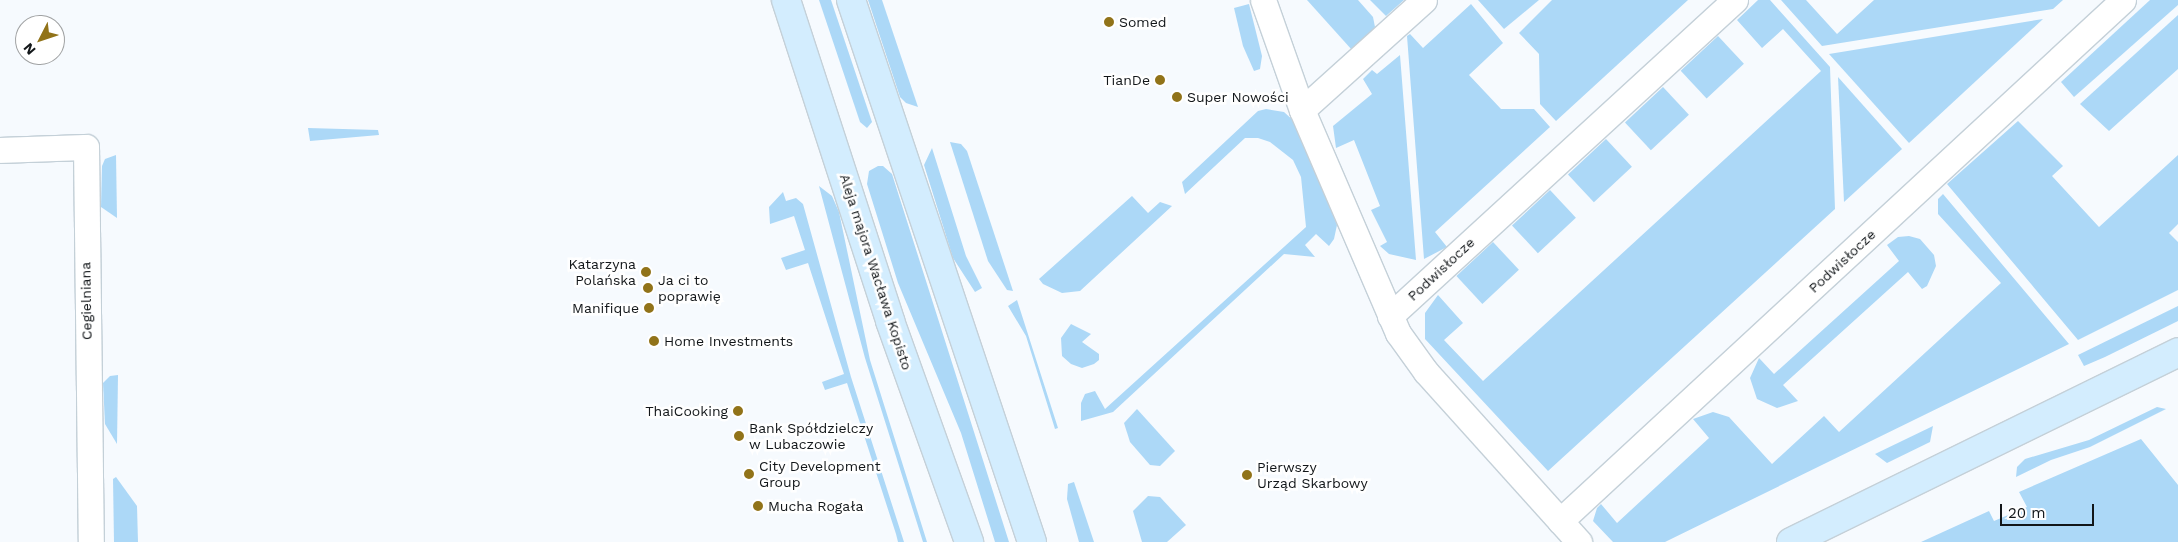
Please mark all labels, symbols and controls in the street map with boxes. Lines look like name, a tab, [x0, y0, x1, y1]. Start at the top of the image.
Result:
place label: Somed	[1119, 14, 1167, 30]
north arrow	[15, 15, 65, 65]
marker: Somed	[1103, 16, 1115, 28]
text: N	[20, 40, 39, 58]
place label: TianDe	[1103, 72, 1150, 88]
marker: TianDe	[1154, 74, 1166, 86]
place label: Super Nowości	[1187, 89, 1289, 105]
marker: Super Nowości	[1171, 91, 1183, 103]
street label: Aleja majora Wacława Kopisto	[836, 171, 916, 373]
street label: Podwisłocze	[1805, 226, 1879, 296]
street label: Podwisłocze	[1404, 234, 1478, 304]
place label: Katarzyna Polańska	[569, 256, 636, 288]
street label: Cegielniana	[77, 262, 95, 340]
marker: Katarzyna Polańska	[640, 266, 652, 278]
place label: Ja ci to poprawię	[658, 272, 721, 304]
marker: Ja ci to poprawię	[642, 282, 654, 294]
place label: Manifique	[572, 300, 639, 316]
marker: Manifique	[643, 302, 655, 314]
place label: Home Investments	[664, 333, 793, 349]
marker: Home Investments	[648, 335, 660, 347]
place label: ThaiCooking	[645, 403, 728, 419]
marker: ThaiCooking	[732, 405, 744, 417]
place label: Bank Spółdzielczy w Lubaczowie	[749, 420, 874, 452]
marker: Bank Spółdzielczy w Lubaczowie	[733, 430, 745, 442]
place label: City Development Group	[759, 458, 881, 491]
place label: Pierwszy Urząd Skarbowy	[1257, 459, 1368, 492]
marker: City Development Group	[743, 468, 755, 480]
marker: Pierwszy Urząd Skarbowy	[1241, 469, 1253, 481]
scale bar	[2003, 494, 2097, 526]
place label: Mucha Rogała	[768, 498, 864, 514]
marker: Mucha Rogała	[752, 500, 764, 512]
text: 20 m	[2008, 504, 2046, 522]

